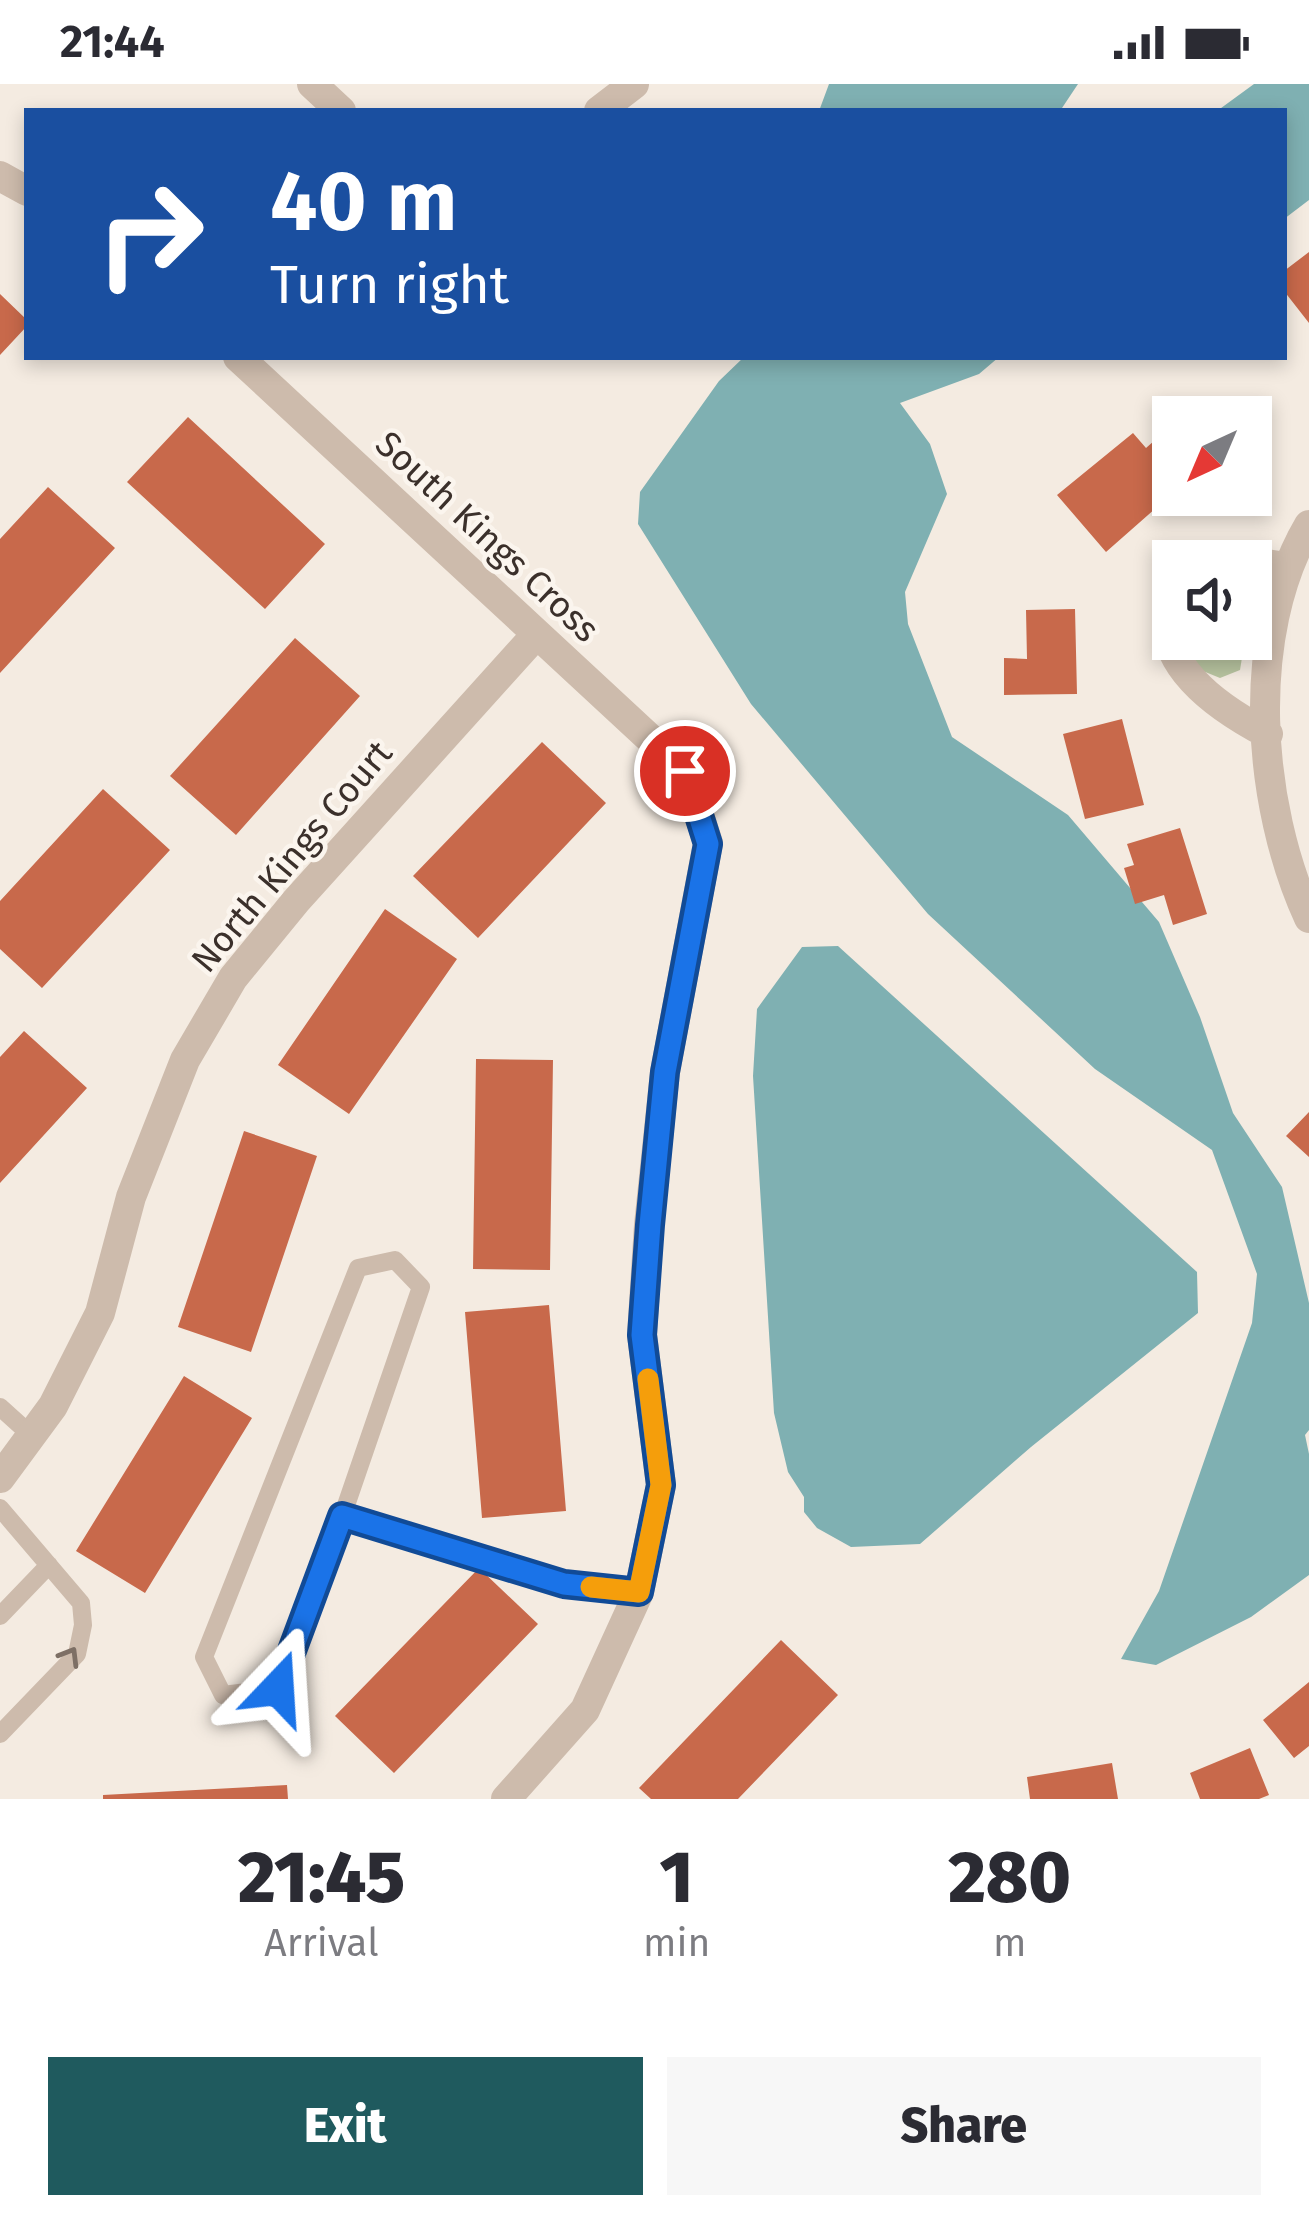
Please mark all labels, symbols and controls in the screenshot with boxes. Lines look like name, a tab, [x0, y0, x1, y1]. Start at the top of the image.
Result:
text: 21:44	[60, 15, 165, 69]
text: 40 m	[270, 151, 458, 252]
icon: right	[72, 156, 228, 312]
text: Turn right	[270, 253, 509, 317]
north arrow	[1152, 396, 1272, 516]
map controls	[1152, 396, 1272, 660]
street label: South Kings Cross	[367, 422, 608, 651]
button: sound	[1152, 540, 1272, 660]
pin	[634, 720, 736, 822]
street label: North Kings Court	[182, 732, 401, 981]
icon: arrive	[652, 738, 718, 804]
position arrow	[215, 1625, 341, 1751]
one-way arrow	[55, 1647, 78, 1668]
text: 21:45	[238, 1835, 405, 1921]
text: 1	[660, 1835, 694, 1921]
text: 280	[948, 1835, 1071, 1921]
text: Arrival	[264, 1920, 379, 1966]
text: min	[643, 1920, 710, 1966]
text: m	[993, 1920, 1026, 1966]
button: Exit	[48, 2057, 643, 2195]
button: Share	[667, 2057, 1261, 2195]

